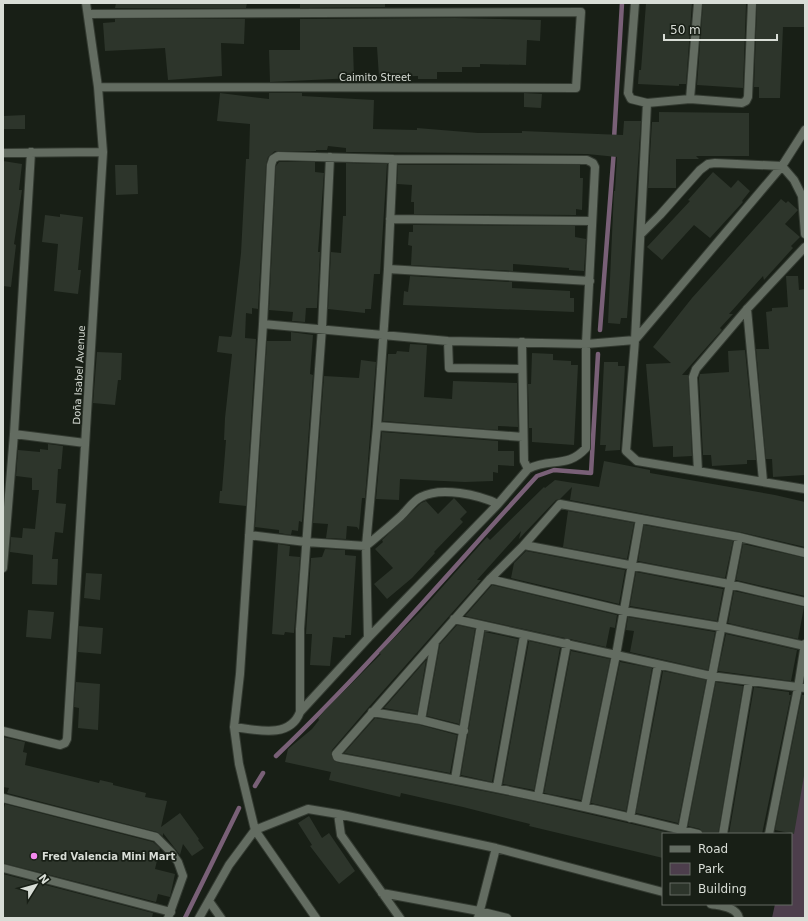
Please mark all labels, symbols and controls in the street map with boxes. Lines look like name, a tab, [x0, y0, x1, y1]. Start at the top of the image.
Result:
scale bar	[664, 16, 777, 42]
text: 50 m	[670, 23, 701, 37]
street label: Caimito Street	[339, 72, 411, 83]
street label: Doña Isabel Avenue	[71, 325, 87, 425]
legend	[662, 833, 792, 905]
text: Road	[698, 842, 728, 856]
marker: Fred Valencia Mini Mart	[29, 851, 39, 861]
place label: Fred Valencia Mini Mart	[42, 851, 175, 862]
text: Park	[698, 862, 724, 876]
north arrow	[16, 865, 56, 905]
text: N	[36, 872, 52, 887]
text: Building	[698, 882, 747, 896]

